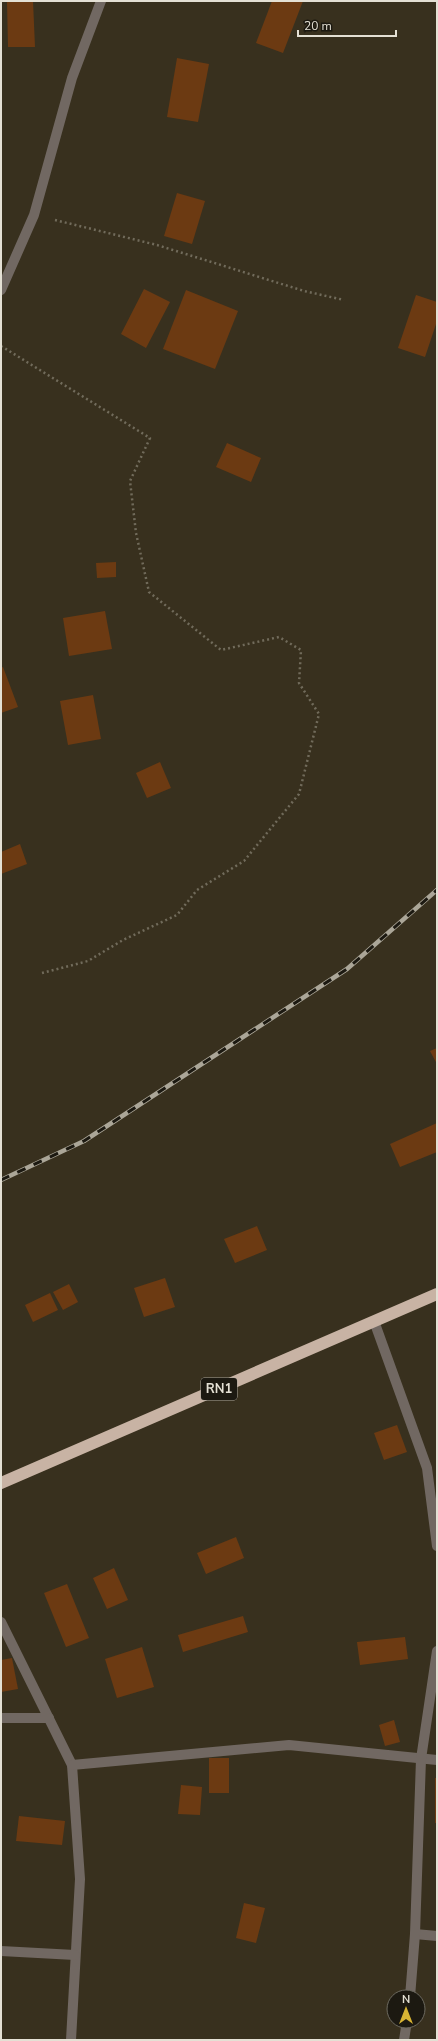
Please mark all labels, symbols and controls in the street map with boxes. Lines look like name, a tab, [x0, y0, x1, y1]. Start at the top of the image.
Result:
scale bar	[298, 12, 396, 38]
text: 20 m	[304, 18, 332, 34]
road number: RN1	[201, 1378, 237, 1400]
north arrow	[386, 1989, 426, 2029]
text: N	[402, 1992, 410, 2007]

